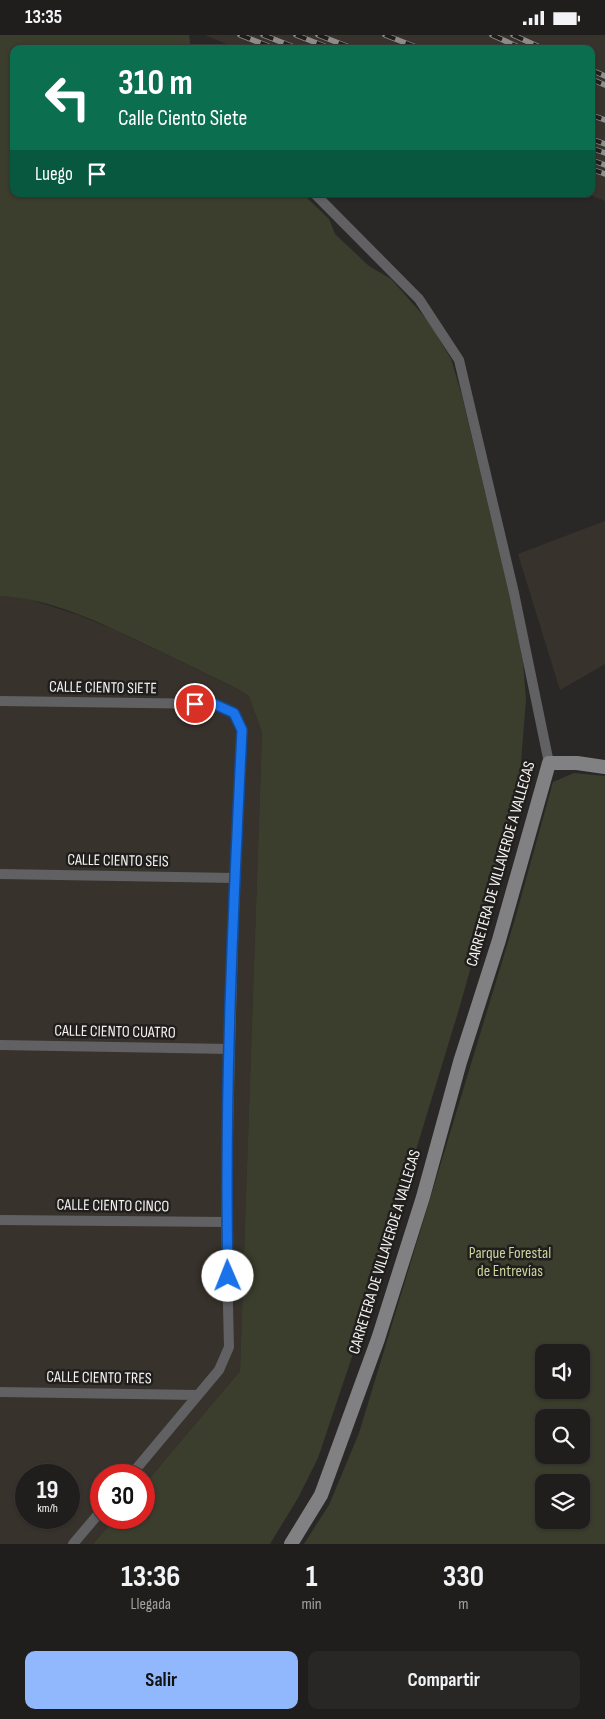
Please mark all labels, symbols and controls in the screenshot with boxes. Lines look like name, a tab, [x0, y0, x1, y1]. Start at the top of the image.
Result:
text: 13:35	[25, 6, 62, 29]
text: 310 m	[118, 62, 193, 105]
icon: left	[35, 65, 100, 130]
text: Calle Ciento Siete	[118, 105, 247, 132]
icon: arrive	[83, 160, 111, 188]
text: Luego	[35, 163, 73, 186]
street label: CALLE CIENTO SIETE	[49, 678, 157, 698]
pin	[174, 683, 216, 725]
icon: arrive	[181, 690, 209, 718]
street label: CARRETERA DE VILLAVERDE A VALLECAS	[463, 759, 539, 969]
street label: CALLE CIENTO SEIS	[67, 851, 169, 871]
street label: CALLE CIENTO CUATRO	[54, 1021, 176, 1043]
street label: CARRETERA DE VILLAVERDE A VALLECAS	[345, 1148, 425, 1356]
street label: CALLE CIENTO CINCO	[56, 1196, 170, 1216]
park label: Parque Forestal de Entrevías	[469, 1244, 551, 1281]
position arrow	[201, 1249, 253, 1301]
map controls	[535, 1344, 590, 1529]
button: sound	[535, 1344, 590, 1399]
street label: CALLE CIENTO TRES	[46, 1368, 152, 1388]
button: search	[535, 1409, 590, 1464]
speed limit sign: 30	[90, 1464, 155, 1529]
button: layers	[535, 1474, 590, 1529]
text: 19	[37, 1475, 58, 1506]
text: km/h	[37, 1501, 58, 1516]
text: 13:36	[121, 1559, 181, 1595]
text: 1	[306, 1559, 318, 1595]
text: 330	[443, 1559, 484, 1595]
text: Llegada	[131, 1595, 171, 1614]
text: min	[302, 1595, 322, 1614]
text: m	[458, 1595, 468, 1614]
button: Salir	[25, 1651, 298, 1709]
button: Compartir	[308, 1651, 580, 1709]

